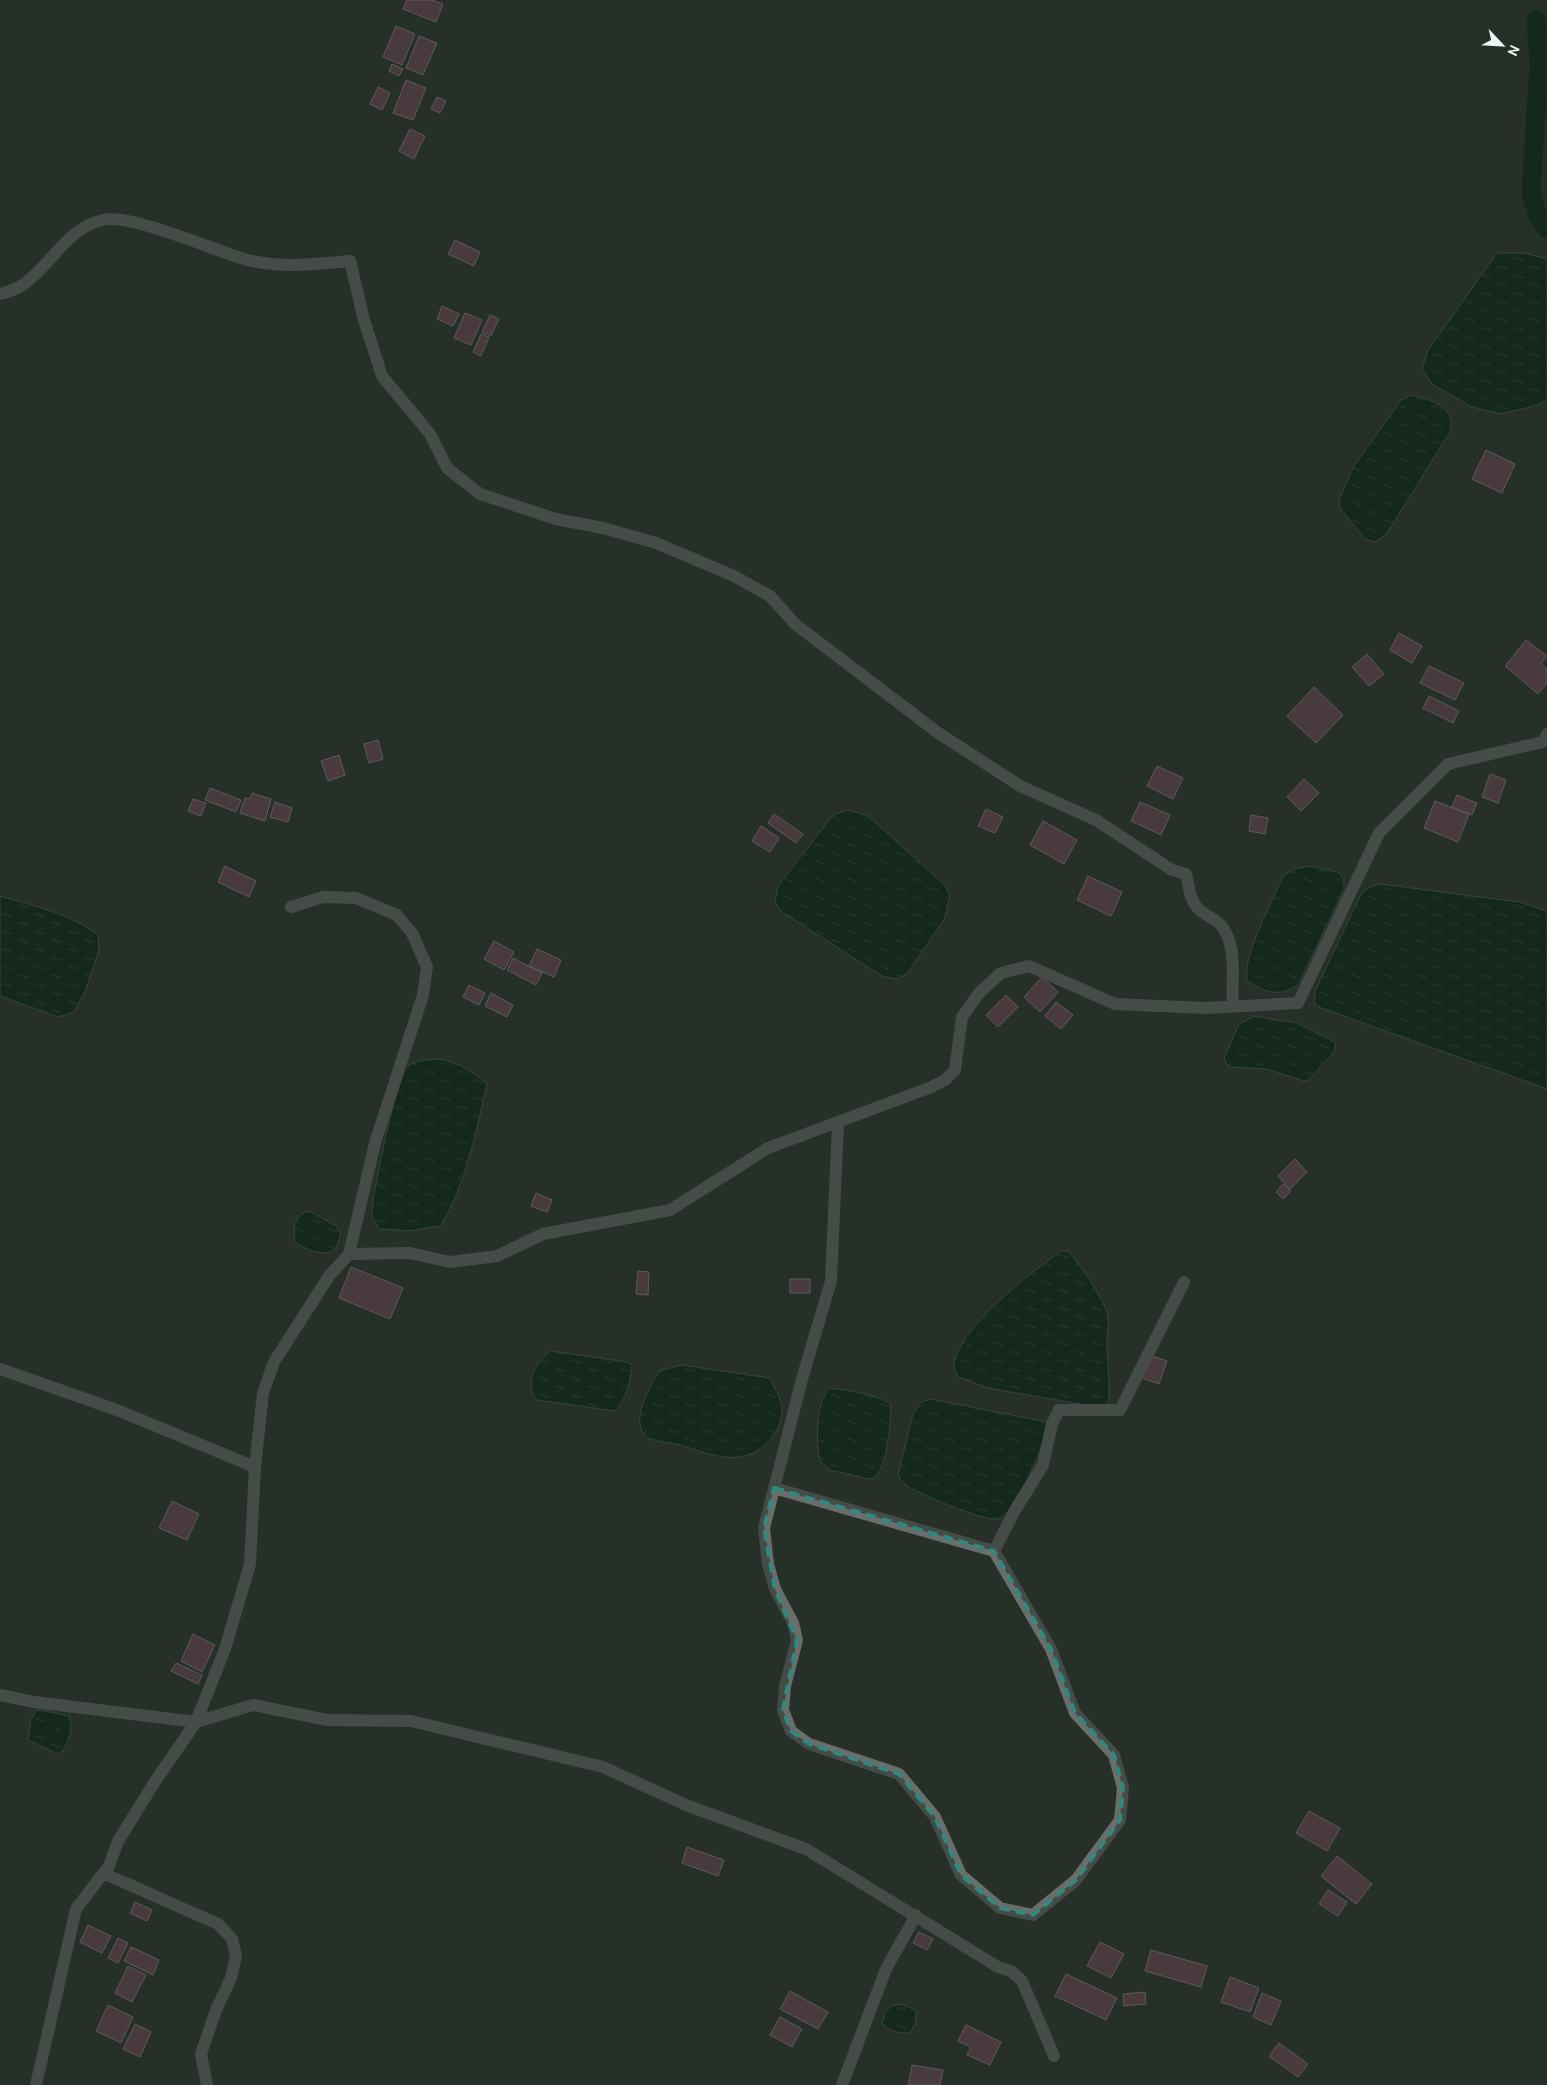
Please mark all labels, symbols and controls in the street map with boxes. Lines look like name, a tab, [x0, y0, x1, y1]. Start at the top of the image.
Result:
north arrow	[1477, 20, 1527, 70]
text: N	[1504, 42, 1524, 59]

